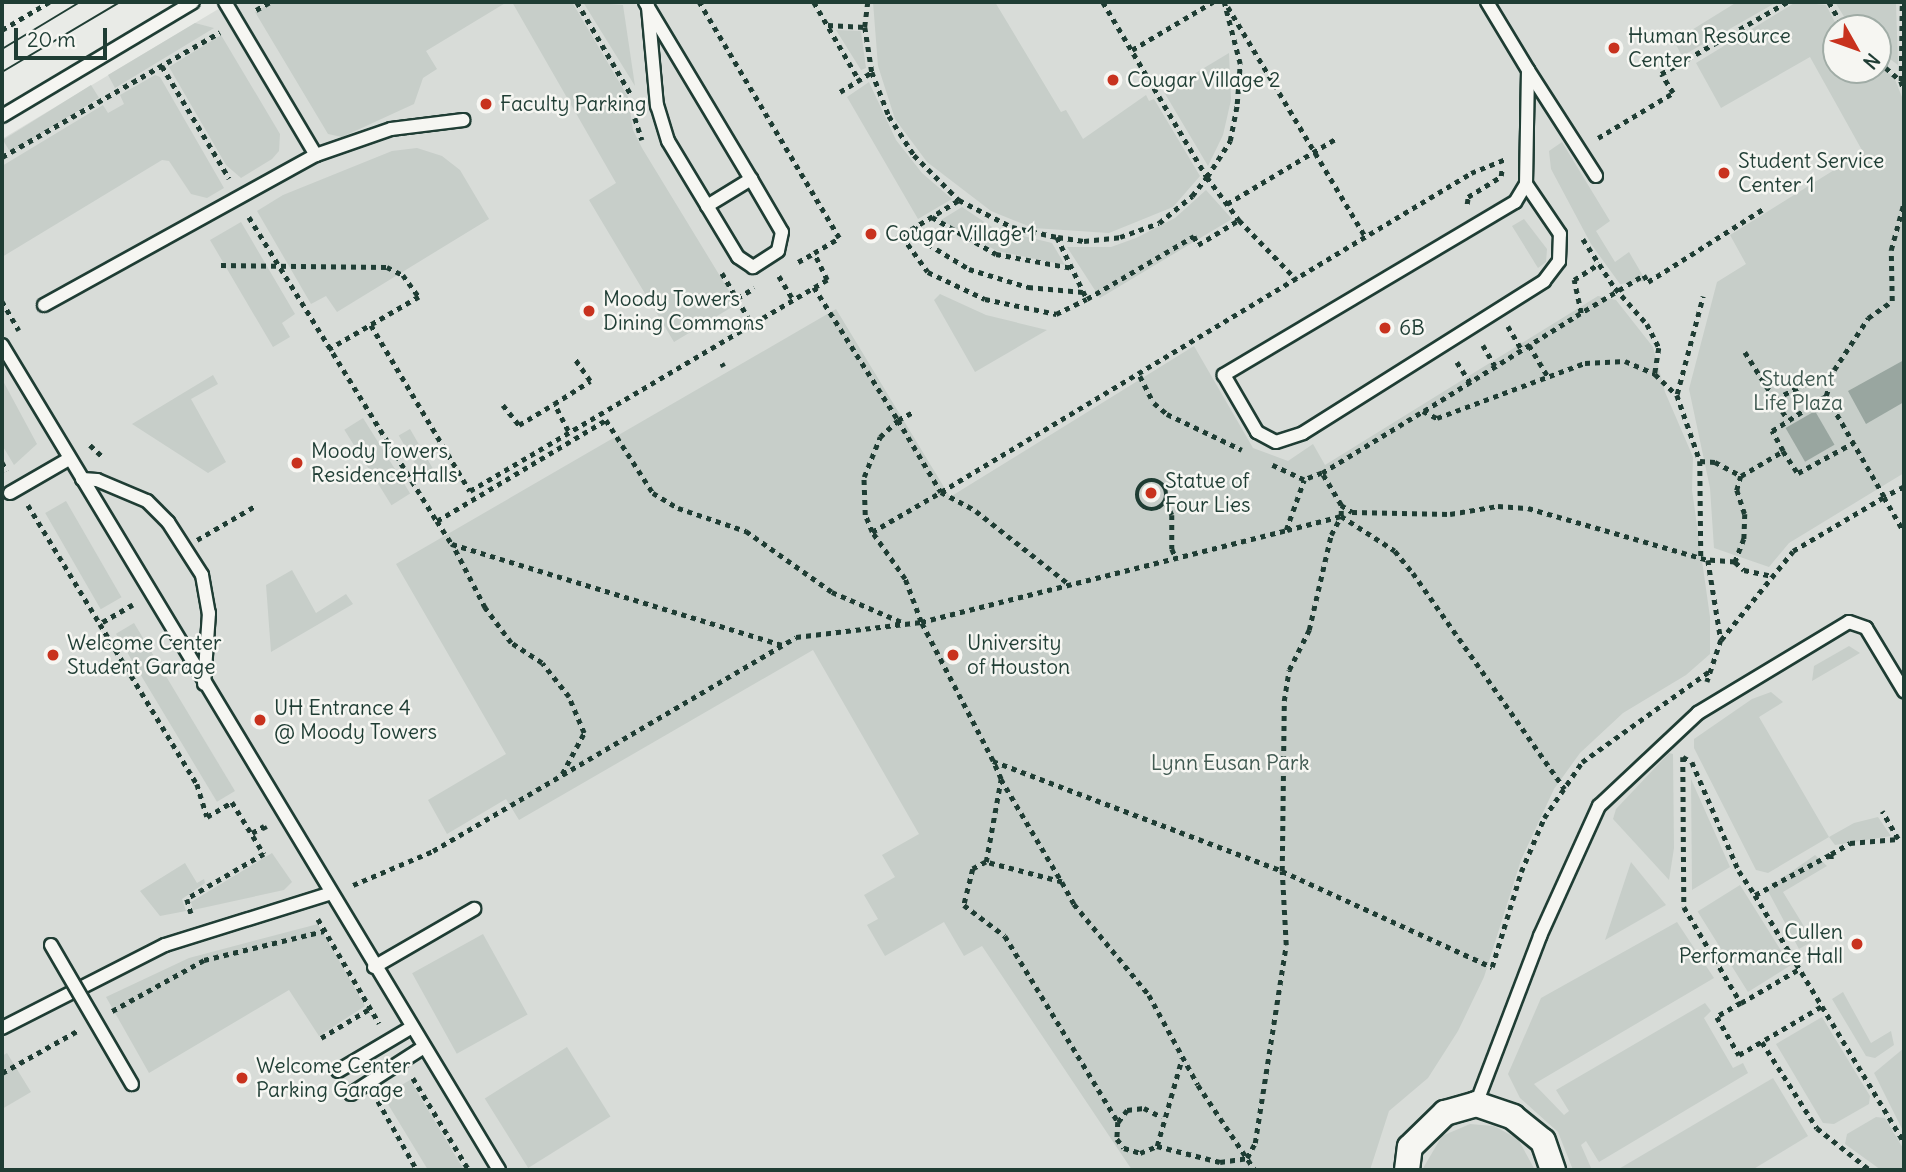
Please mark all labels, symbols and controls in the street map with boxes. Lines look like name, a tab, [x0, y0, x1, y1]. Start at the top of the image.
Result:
scale bar	[18, 14, 110, 58]
north arrow	[1822, 14, 1892, 84]
place label: Human Resource Center	[1628, 23, 1791, 73]
text: 20 m	[27, 26, 76, 53]
marker: Human Resource Center	[1606, 40, 1622, 56]
text: N	[1858, 48, 1885, 74]
place label: Cougar Village 2	[1127, 67, 1281, 93]
marker: Cougar Village 2	[1105, 72, 1121, 88]
place label: Faculty Parking	[500, 91, 646, 117]
marker: Faculty Parking	[478, 96, 494, 112]
place label: Student Service Center 1	[1738, 148, 1884, 198]
marker: Student Service Center 1	[1716, 165, 1732, 181]
place label: Cougar Village 1	[885, 221, 1035, 247]
marker: Cougar Village 1	[863, 226, 879, 242]
place label: Moody Towers Dining Commons	[603, 286, 764, 336]
marker: Moody Towers Dining Commons	[581, 303, 597, 319]
place label: 6B	[1399, 315, 1425, 341]
marker: 6B	[1377, 320, 1393, 336]
park label: Student Life Plaza	[1753, 366, 1843, 416]
place label: Moody Towers Residence Halls	[311, 438, 458, 488]
marker: Moody Towers Residence Halls	[289, 455, 305, 471]
place label: Statue of Four Lies	[1165, 468, 1251, 518]
marker: Statue of Four Lies	[1143, 485, 1159, 501]
place label: Welcome Center Student Garage	[67, 630, 222, 680]
place label: University of Houston	[967, 630, 1070, 680]
marker: Welcome Center Student Garage	[45, 647, 61, 663]
marker: University of Houston	[945, 647, 961, 663]
place label: UH Entrance 4 @ Moody Towers	[274, 695, 437, 745]
marker: UH Entrance 4 @ Moody Towers	[252, 712, 268, 728]
park label: Lynn Eusan Park	[1151, 750, 1309, 776]
place label: Cullen Performance Hall	[1679, 919, 1843, 969]
marker: Cullen Performance Hall	[1849, 936, 1865, 952]
place label: Welcome Center Parking Garage	[256, 1053, 411, 1103]
marker: Welcome Center Parking Garage	[234, 1070, 250, 1086]

